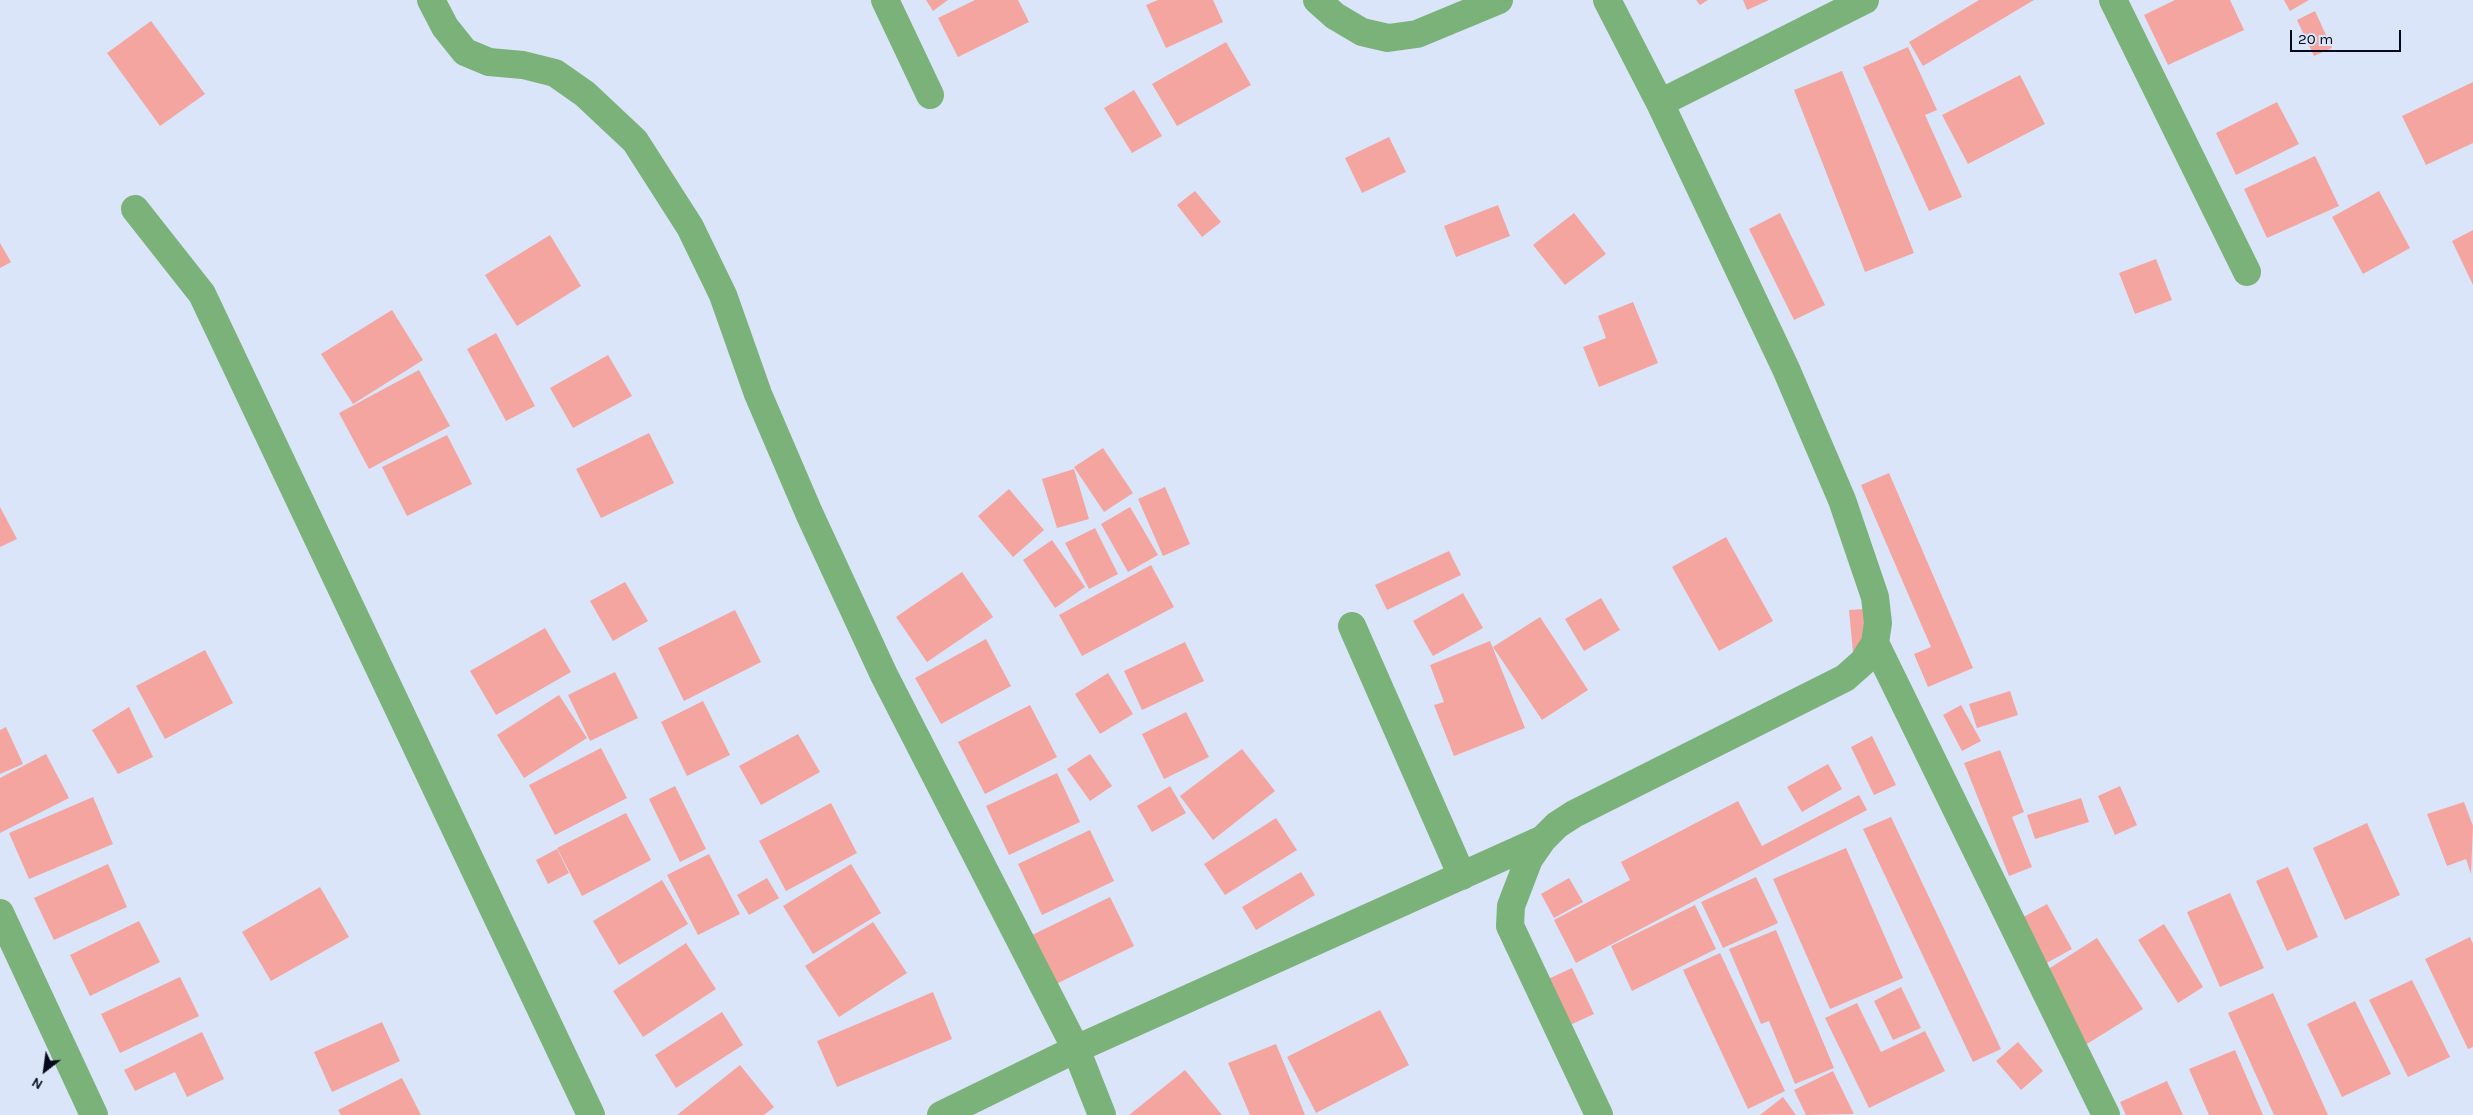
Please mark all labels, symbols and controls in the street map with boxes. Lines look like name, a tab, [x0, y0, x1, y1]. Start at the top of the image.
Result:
scale bar	[2293, 20, 2404, 52]
text: 20 m	[2298, 30, 2333, 48]
north arrow	[20, 1045, 70, 1095]
text: N	[29, 1074, 46, 1093]

